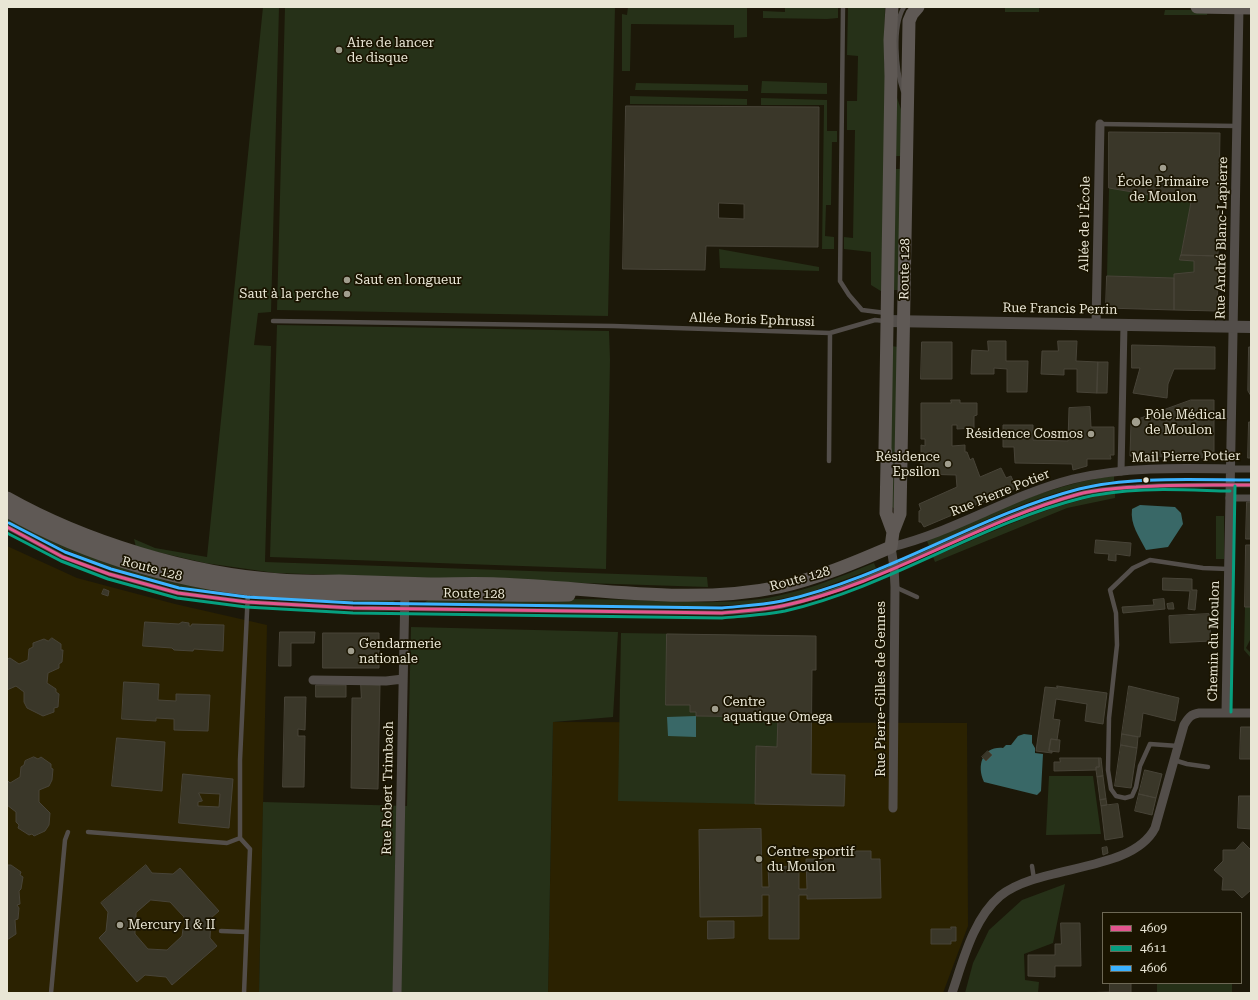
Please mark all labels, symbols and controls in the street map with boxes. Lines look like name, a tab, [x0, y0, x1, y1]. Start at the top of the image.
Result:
place label: Aire de lancer de disque	[347, 35, 434, 66]
marker: Aire de lancer de disque	[334, 45, 344, 55]
street label: Rue André Blanc-Lapierre	[1213, 157, 1231, 319]
marker: École Primaire de Moulon	[1158, 163, 1168, 173]
place label: École Primaire de Moulon	[1117, 174, 1209, 205]
street label: Allée de l'École	[1076, 176, 1094, 272]
street label: Route 128	[897, 238, 913, 300]
place label: Saut en longueur	[355, 272, 462, 288]
marker: Saut en longueur	[342, 275, 352, 285]
place label: Saut à la perche	[239, 286, 339, 302]
marker: Saut à la perche	[342, 289, 352, 299]
street label: Rue Francis Perrin	[1002, 300, 1118, 318]
street label: Allée Boris Ephrussi	[689, 310, 815, 330]
place label: Pôle Médical de Moulon	[1145, 407, 1226, 438]
marker: Pôle Médical de Moulon	[1130, 416, 1142, 428]
place label: Résidence Cosmos	[966, 426, 1083, 442]
marker: Résidence Cosmos	[1086, 429, 1096, 439]
street label: Mail Pierre Potier	[1131, 448, 1241, 466]
place label: Résidence Epsilon	[875, 449, 940, 480]
marker: Résidence Epsilon	[943, 459, 953, 469]
street label: Rue Pierre Potier	[948, 466, 1052, 520]
unlabelled marker	[1141, 475, 1151, 485]
street label: Route 128	[120, 553, 184, 585]
street label: Route 128	[768, 563, 832, 595]
street label: Chemin du Moulon	[1205, 580, 1223, 702]
street label: Route 128	[443, 586, 505, 602]
street label: Rue Pierre-Gilles de Gennes	[873, 601, 889, 777]
place label: Gendarmerie nationale	[359, 636, 441, 667]
marker: Gendarmerie nationale	[346, 646, 356, 656]
place label: Centre aquatique Omega	[723, 694, 832, 725]
marker: Centre aquatique Omega	[710, 704, 720, 714]
street label: Rue Robert Trimbach	[379, 721, 397, 855]
place label: Centre sportif du Moulon	[767, 844, 855, 875]
marker: Centre sportif du Moulon	[754, 854, 764, 864]
legend	[1102, 912, 1242, 984]
place label: Mercury I & II	[128, 917, 215, 933]
marker: Mercury I & II	[115, 920, 125, 930]
text: 4609	[1140, 921, 1167, 935]
text: 4611	[1140, 941, 1167, 955]
text: 4606	[1140, 961, 1167, 975]

